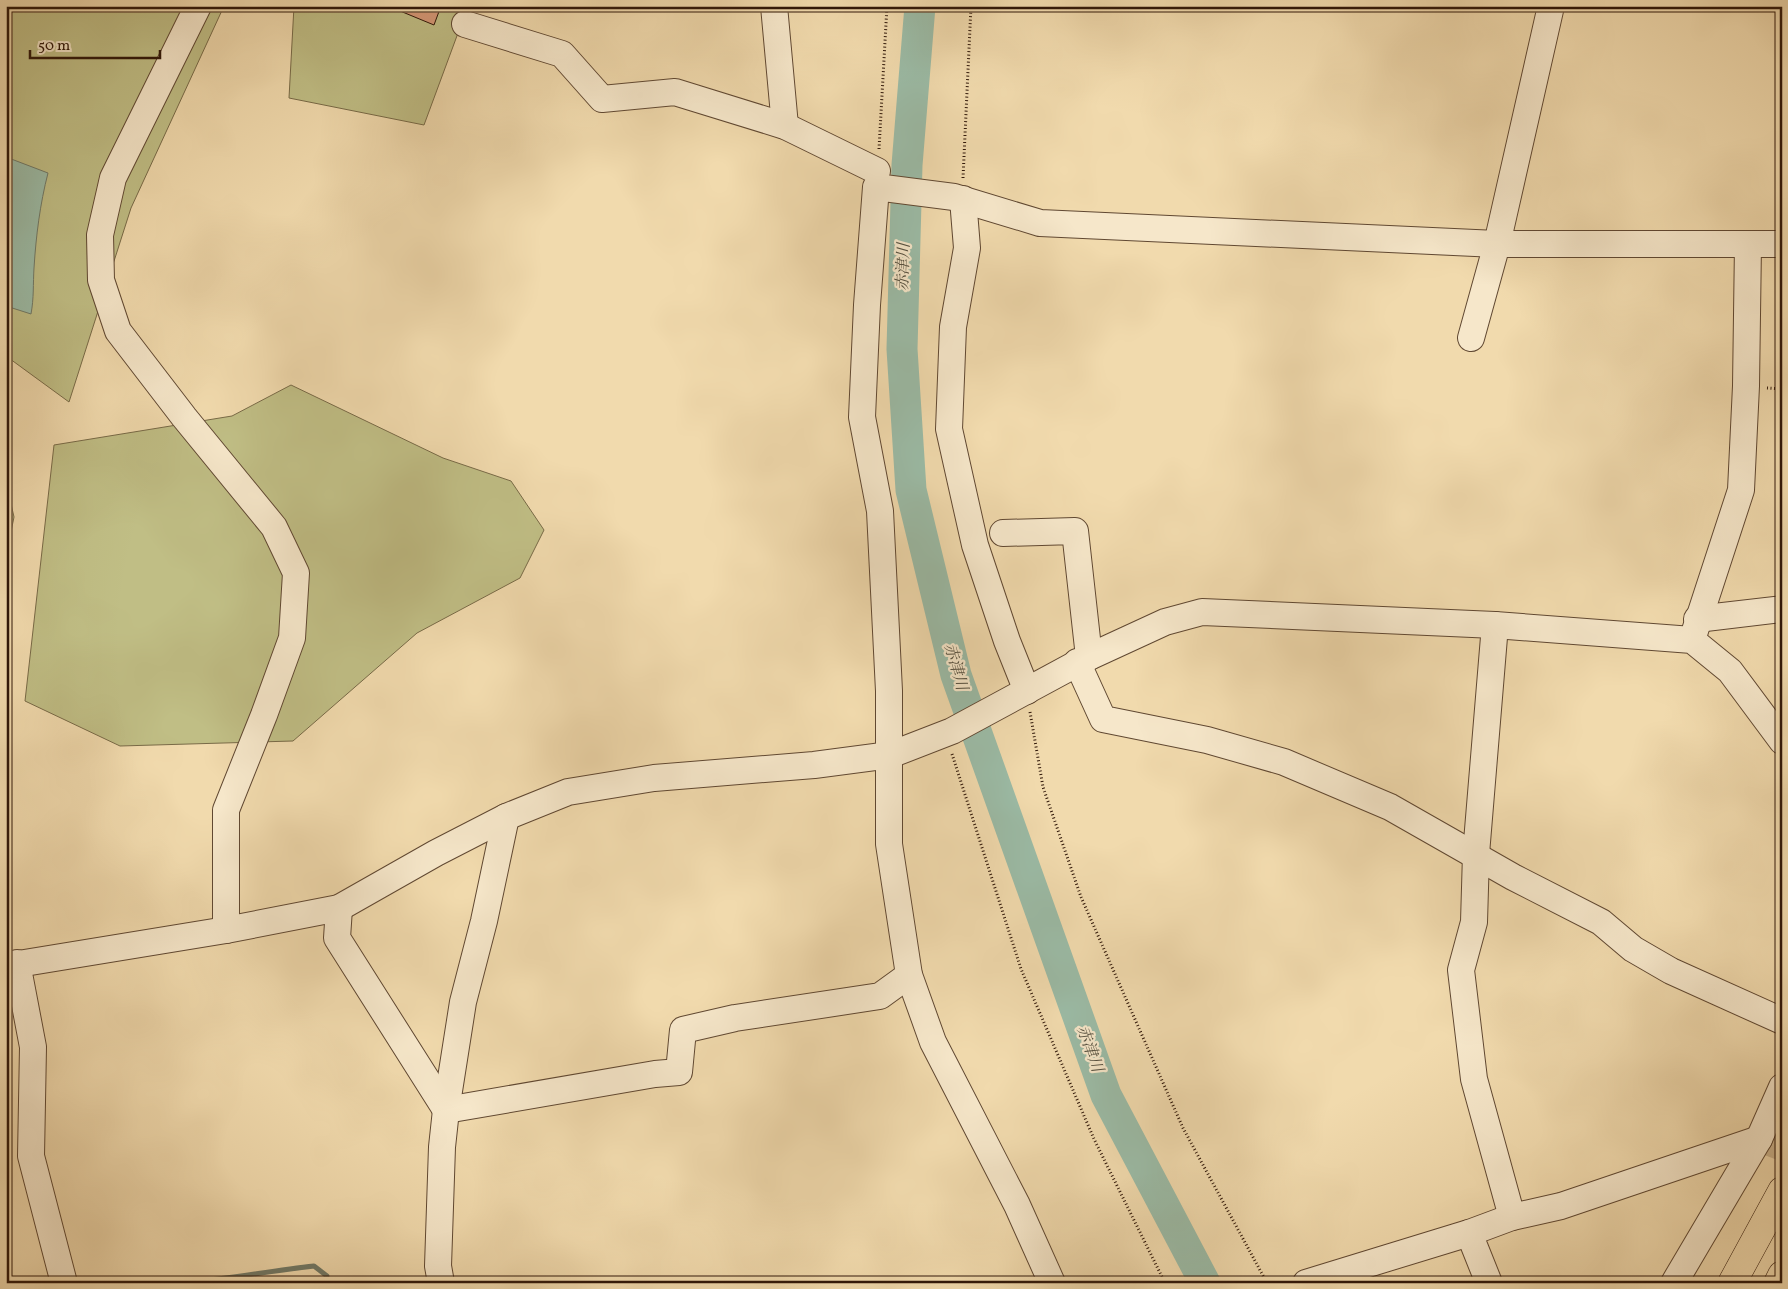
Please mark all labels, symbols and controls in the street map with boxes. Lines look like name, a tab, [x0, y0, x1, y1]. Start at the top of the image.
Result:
scale bar	[30, 28, 160, 60]
text: 50 m	[38, 36, 70, 57]
water label: 赤津川	[892, 241, 916, 291]
water label: 赤津川	[938, 641, 973, 695]
water label: 赤津川	[1070, 1023, 1108, 1077]

